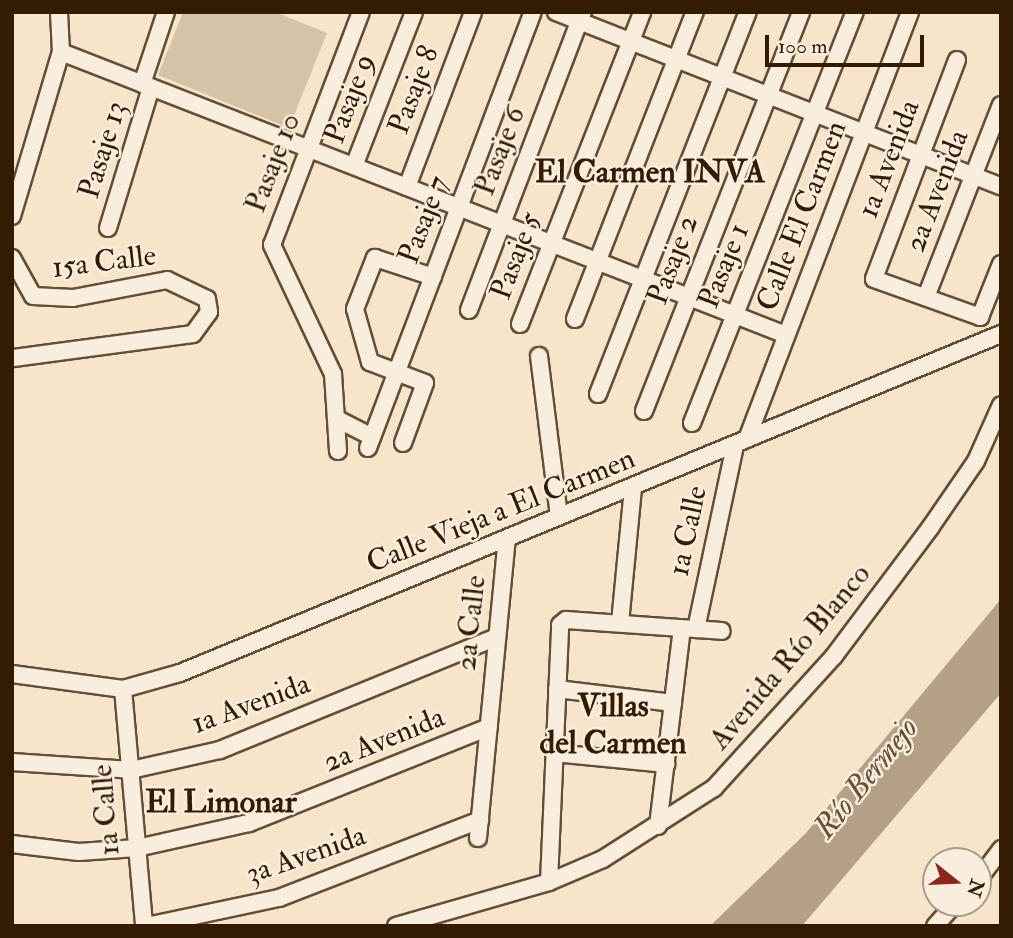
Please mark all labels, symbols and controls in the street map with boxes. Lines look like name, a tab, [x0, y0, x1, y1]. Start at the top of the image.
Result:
scale bar	[768, 21, 927, 65]
text: 100 m	[778, 33, 828, 60]
street label: Pasaje 8	[381, 41, 447, 139]
street label: Pasaje 9	[317, 49, 383, 149]
street label: 1a Avenida	[850, 95, 928, 223]
street label: Pasaje 13	[71, 97, 135, 203]
street label: Pasaje 6	[467, 101, 533, 201]
street label: Pasaje 10	[238, 108, 308, 218]
street label: Calle El Carmen	[749, 116, 855, 316]
street label: 2a Avenida	[897, 125, 977, 257]
district label: El Carmen INVA	[535, 153, 765, 191]
street label: Pasaje 7	[391, 171, 457, 269]
street label: Pasaje 5	[483, 207, 549, 305]
street label: Pasaje 2	[640, 210, 706, 310]
street label: Pasaje 1	[691, 218, 757, 314]
street label: 15a Calle	[50, 238, 158, 286]
street label: Calle Vieja a El Carmen	[362, 441, 640, 581]
street label: 1a Calle	[661, 483, 715, 579]
street label: Avenida Río Blanco	[702, 557, 878, 757]
street label: 2a Calle	[448, 573, 494, 673]
street label: 1a Avenida	[187, 666, 315, 742]
district label: Villas del Carmen	[539, 688, 687, 763]
street label: 2a Avenida	[318, 699, 450, 781]
water label: Río Bermejo	[806, 710, 926, 846]
street label: 1a Calle	[84, 763, 128, 857]
district label: El Limonar	[145, 783, 297, 821]
street label: 3a Avenida	[241, 818, 371, 892]
north arrow	[922, 847, 992, 917]
text: N	[961, 876, 989, 900]

